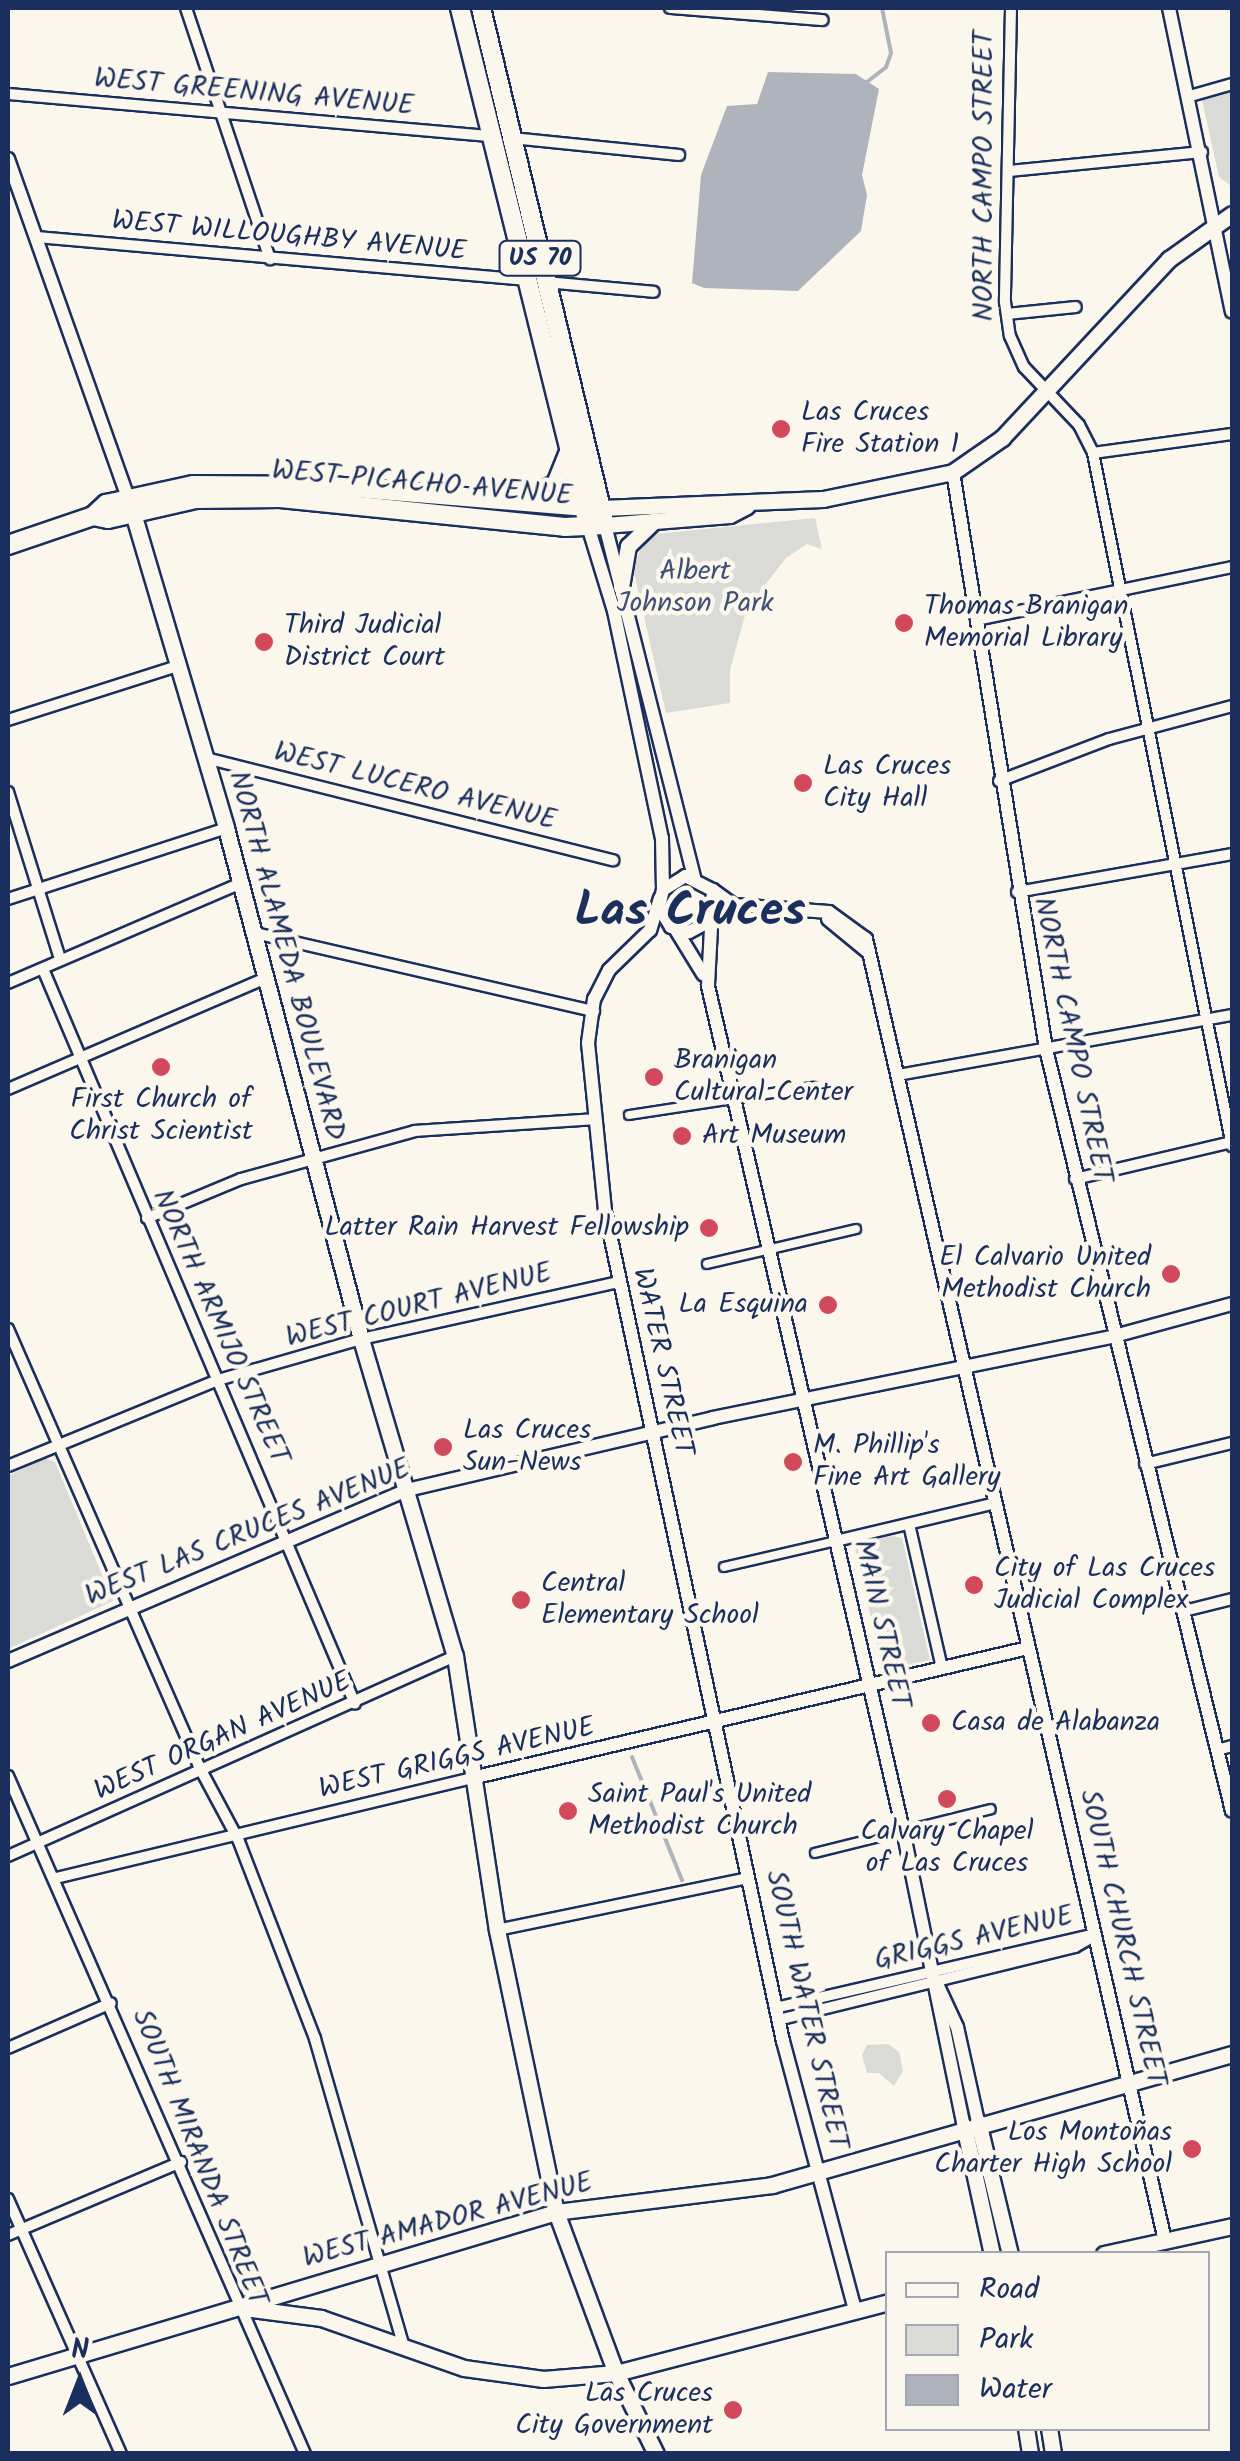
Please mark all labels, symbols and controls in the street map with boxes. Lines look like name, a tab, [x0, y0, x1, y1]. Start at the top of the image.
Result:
street label: NORTH CAMPO STREET	[968, 31, 1002, 321]
street label: WEST GREENING AVENUE	[93, 62, 415, 124]
street label: WEST WILLOUGHBY AVENUE	[110, 205, 468, 269]
road number: US 70	[498, 238, 582, 278]
place label: Las Cruces Fire Station 1	[801, 396, 959, 462]
marker: Las Cruces Fire Station 1	[770, 418, 792, 440]
street label: WEST PICACHO AVENUE	[270, 454, 574, 514]
park label: Albert Johnson Park	[616, 555, 774, 621]
place label: Thomas Branigan Memorial Library	[924, 590, 1128, 656]
place label: Third Judicial District Court	[284, 609, 445, 675]
marker: Thomas Branigan Memorial Library	[893, 612, 915, 634]
marker: Third Judicial District Court	[253, 631, 275, 653]
street label: WEST LUCERO AVENUE	[270, 736, 560, 838]
place label: Las Cruces City Hall	[823, 750, 951, 816]
street label: NORTH ALAMEDA BOULEVARD	[220, 767, 352, 1145]
marker: Las Cruces City Hall	[792, 772, 814, 794]
district label: Las Cruces	[574, 884, 806, 942]
street label: NORTH CAMPO STREET	[1025, 894, 1119, 1186]
place label: Branigan Cultural Center	[674, 1044, 853, 1110]
marker: First Church of Christ Scientist	[150, 1056, 172, 1078]
marker: Branigan Cultural Center	[643, 1066, 665, 1088]
place label: First Church of Christ Scientist	[69, 1083, 253, 1149]
place label: Art Museum	[702, 1119, 846, 1153]
marker: Art Museum	[671, 1125, 693, 1147]
street label: NORTH ARMIJO STREET	[144, 1184, 296, 1470]
place label: Latter Rain Harvest Fellowship	[324, 1211, 689, 1245]
marker: Latter Rain Harvest Fellowship	[698, 1217, 720, 1239]
place label: El Calvario United Methodist Church	[939, 1241, 1151, 1307]
street label: WEST COURT AVENUE	[283, 1257, 555, 1355]
marker: El Calvario United Methodist Church	[1160, 1263, 1182, 1285]
street label: WATER STREET	[624, 1265, 700, 1459]
place label: La Esquina	[679, 1288, 808, 1322]
marker: La Esquina	[817, 1294, 839, 1316]
place label: Las Cruces Sun-News	[463, 1414, 591, 1480]
place label: M. Phillip's Fine Art Gallery	[813, 1429, 1000, 1495]
marker: Las Cruces Sun-News	[432, 1436, 454, 1458]
marker: M. Phillip's Fine Art Gallery	[782, 1451, 804, 1473]
street label: WEST LAS CRUCES AVENUE	[81, 1452, 415, 1614]
street label: MAIN STREET	[845, 1536, 917, 1712]
place label: City of Las Cruces Judicial Complex	[994, 1552, 1215, 1618]
place label: Central Elementary School	[541, 1567, 759, 1633]
marker: City of Las Cruces Judicial Complex	[963, 1574, 985, 1596]
marker: Central Elementary School	[510, 1589, 532, 1611]
street label: WEST ORGAN AVENUE	[89, 1665, 357, 1809]
place label: Casa de Alabanza	[951, 1706, 1160, 1740]
street label: WEST GRIGGS AVENUE	[316, 1711, 598, 1807]
marker: Casa de Alabanza	[920, 1712, 942, 1734]
place label: Saint Paul's United Methodist Church	[588, 1778, 811, 1844]
street label: SOUTH CHURCH STREET	[1072, 1787, 1172, 2089]
marker: Calvary Chapel of Las Cruces	[936, 1788, 958, 1810]
marker: Saint Paul's United Methodist Church	[557, 1800, 579, 1822]
place label: Calvary Chapel of Las Cruces	[860, 1815, 1034, 1881]
street label: SOUTH WATER STREET	[758, 1867, 854, 2153]
street label: GRIGGS AVENUE	[871, 1900, 1077, 1978]
street label: SOUTH MIRANDA STREET	[124, 2005, 274, 2311]
place label: Los Montoñas Charter High School	[934, 2116, 1172, 2182]
marker: Los Montoñas Charter High School	[1181, 2138, 1203, 2160]
street label: WEST AMADOR AVENUE	[299, 2166, 597, 2276]
legend	[885, 2251, 1210, 2431]
text: Road	[979, 2266, 1039, 2314]
text: Park	[979, 2316, 1033, 2364]
text: N	[71, 2328, 89, 2373]
north arrow	[30, 2331, 130, 2431]
text: Water	[979, 2366, 1052, 2414]
place label: Las Cruces City Government	[515, 2377, 713, 2443]
marker: Las Cruces City Government	[722, 2399, 744, 2421]

